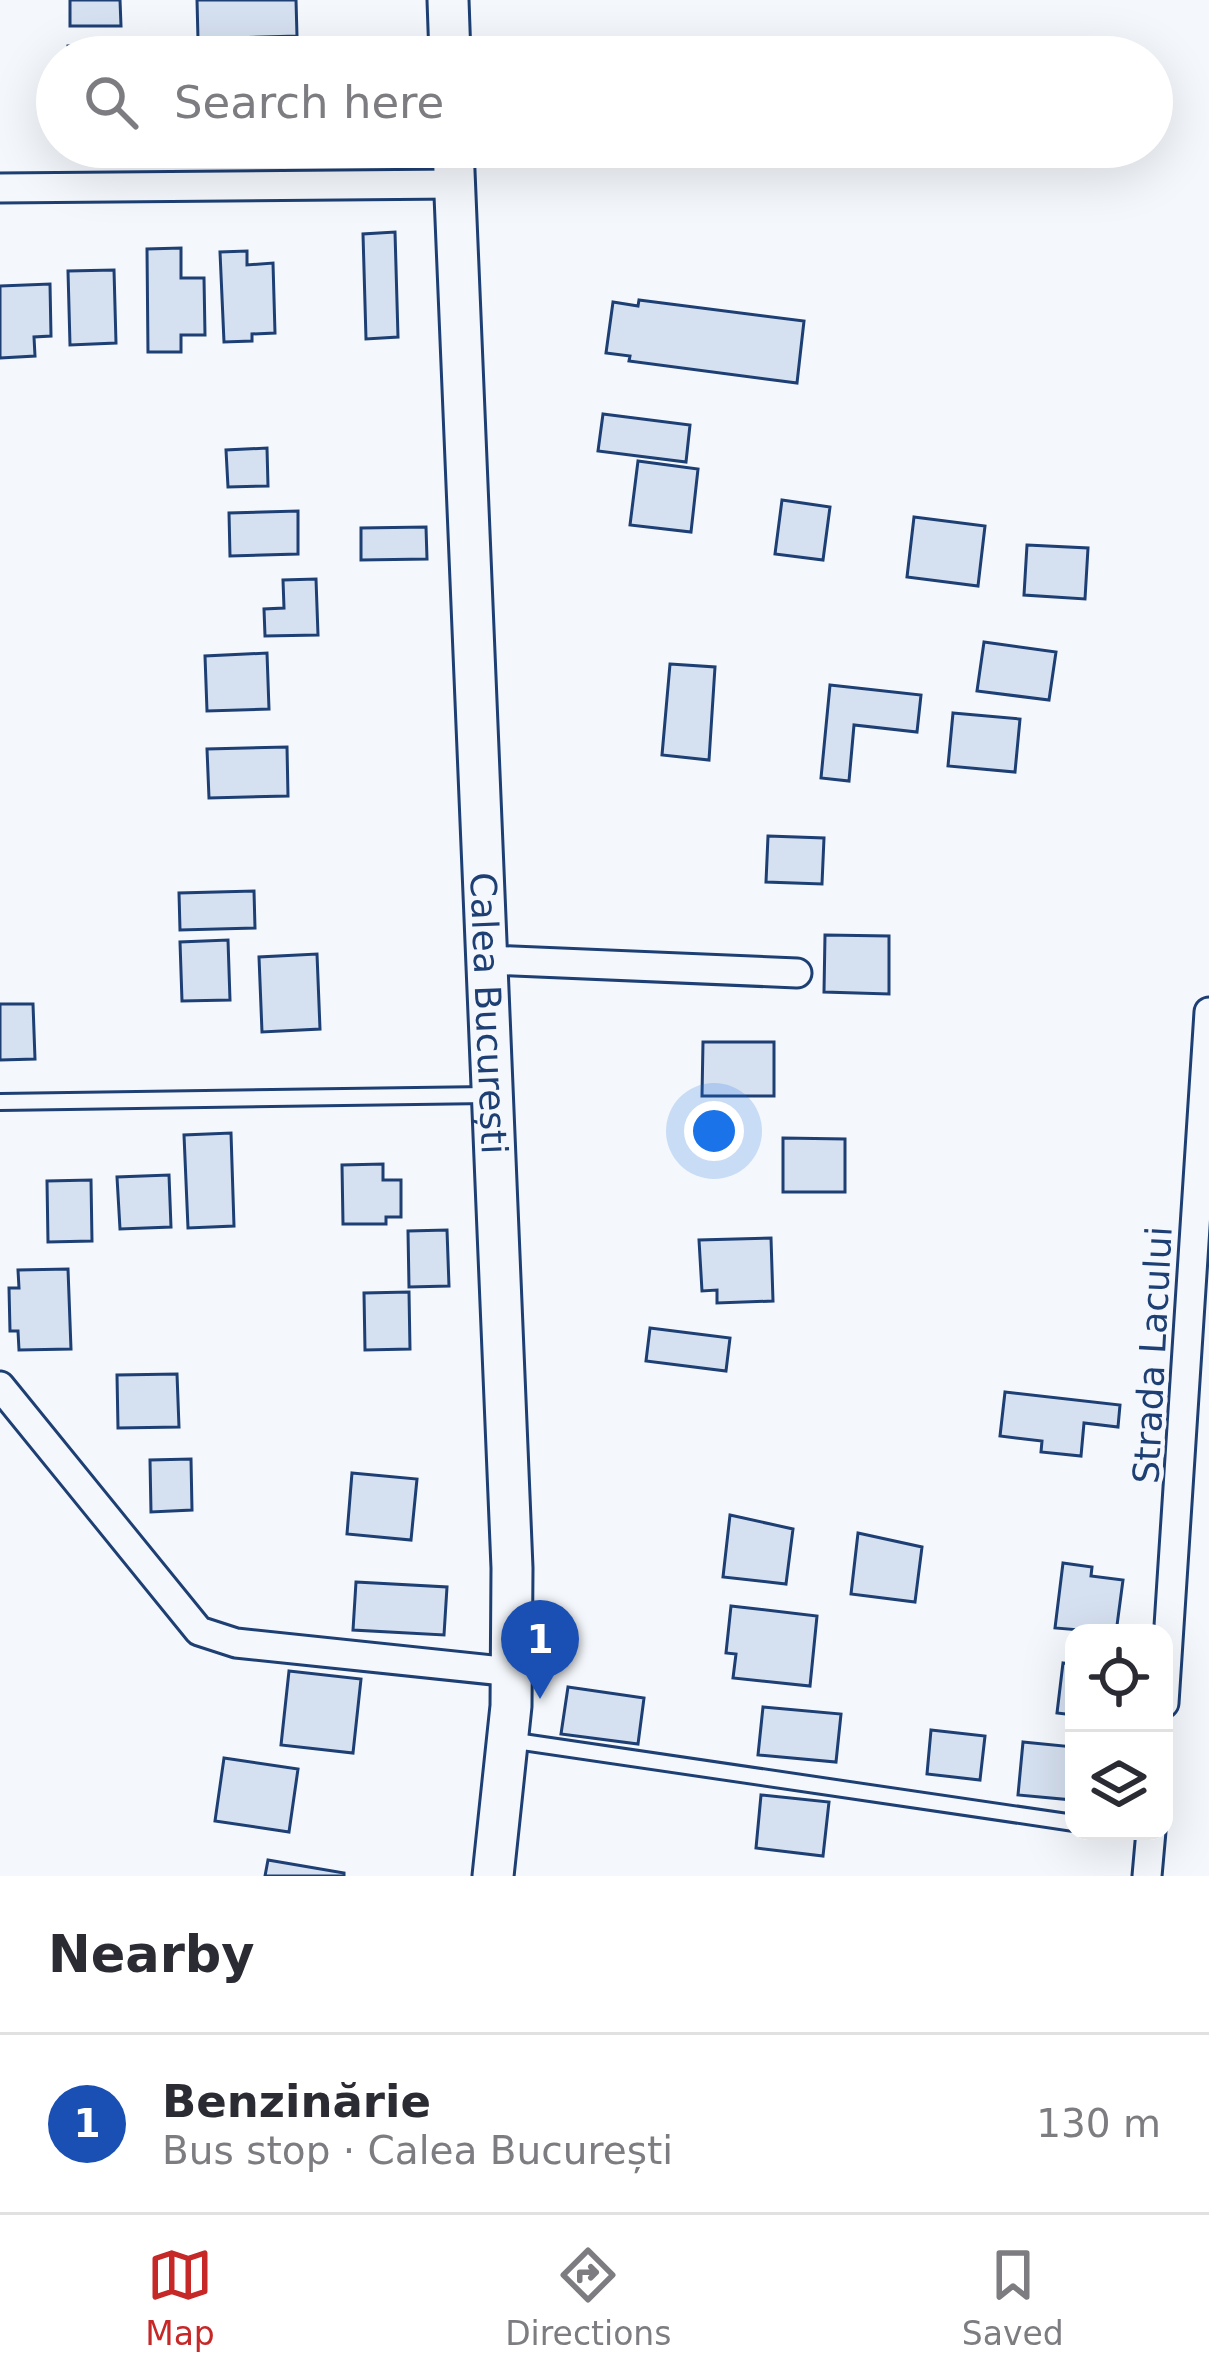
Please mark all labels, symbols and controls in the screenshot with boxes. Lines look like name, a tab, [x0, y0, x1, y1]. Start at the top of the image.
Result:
search box	[36, 36, 1173, 168]
icon: search	[78, 69, 144, 135]
text: Search here	[174, 76, 444, 129]
street label: Calea București	[462, 871, 515, 1155]
your location	[684, 1101, 744, 1161]
street label: Strada Lacului	[1125, 1225, 1180, 1485]
pin: 1	[501, 1600, 579, 1699]
map controls	[1065, 1624, 1173, 1840]
button: locate	[1065, 1624, 1173, 1732]
button: layers	[1065, 1732, 1173, 1840]
text: Nearby	[48, 1925, 255, 1984]
text: Benzinărie	[162, 2075, 431, 2128]
text: 1	[73, 2101, 101, 2146]
text: 130 m	[1036, 2101, 1161, 2146]
text: Bus stop · Calea București	[162, 2128, 673, 2173]
tab: Map	[145, 2242, 215, 2353]
tab: Directions	[505, 2242, 671, 2353]
tab: Saved	[962, 2242, 1064, 2353]

